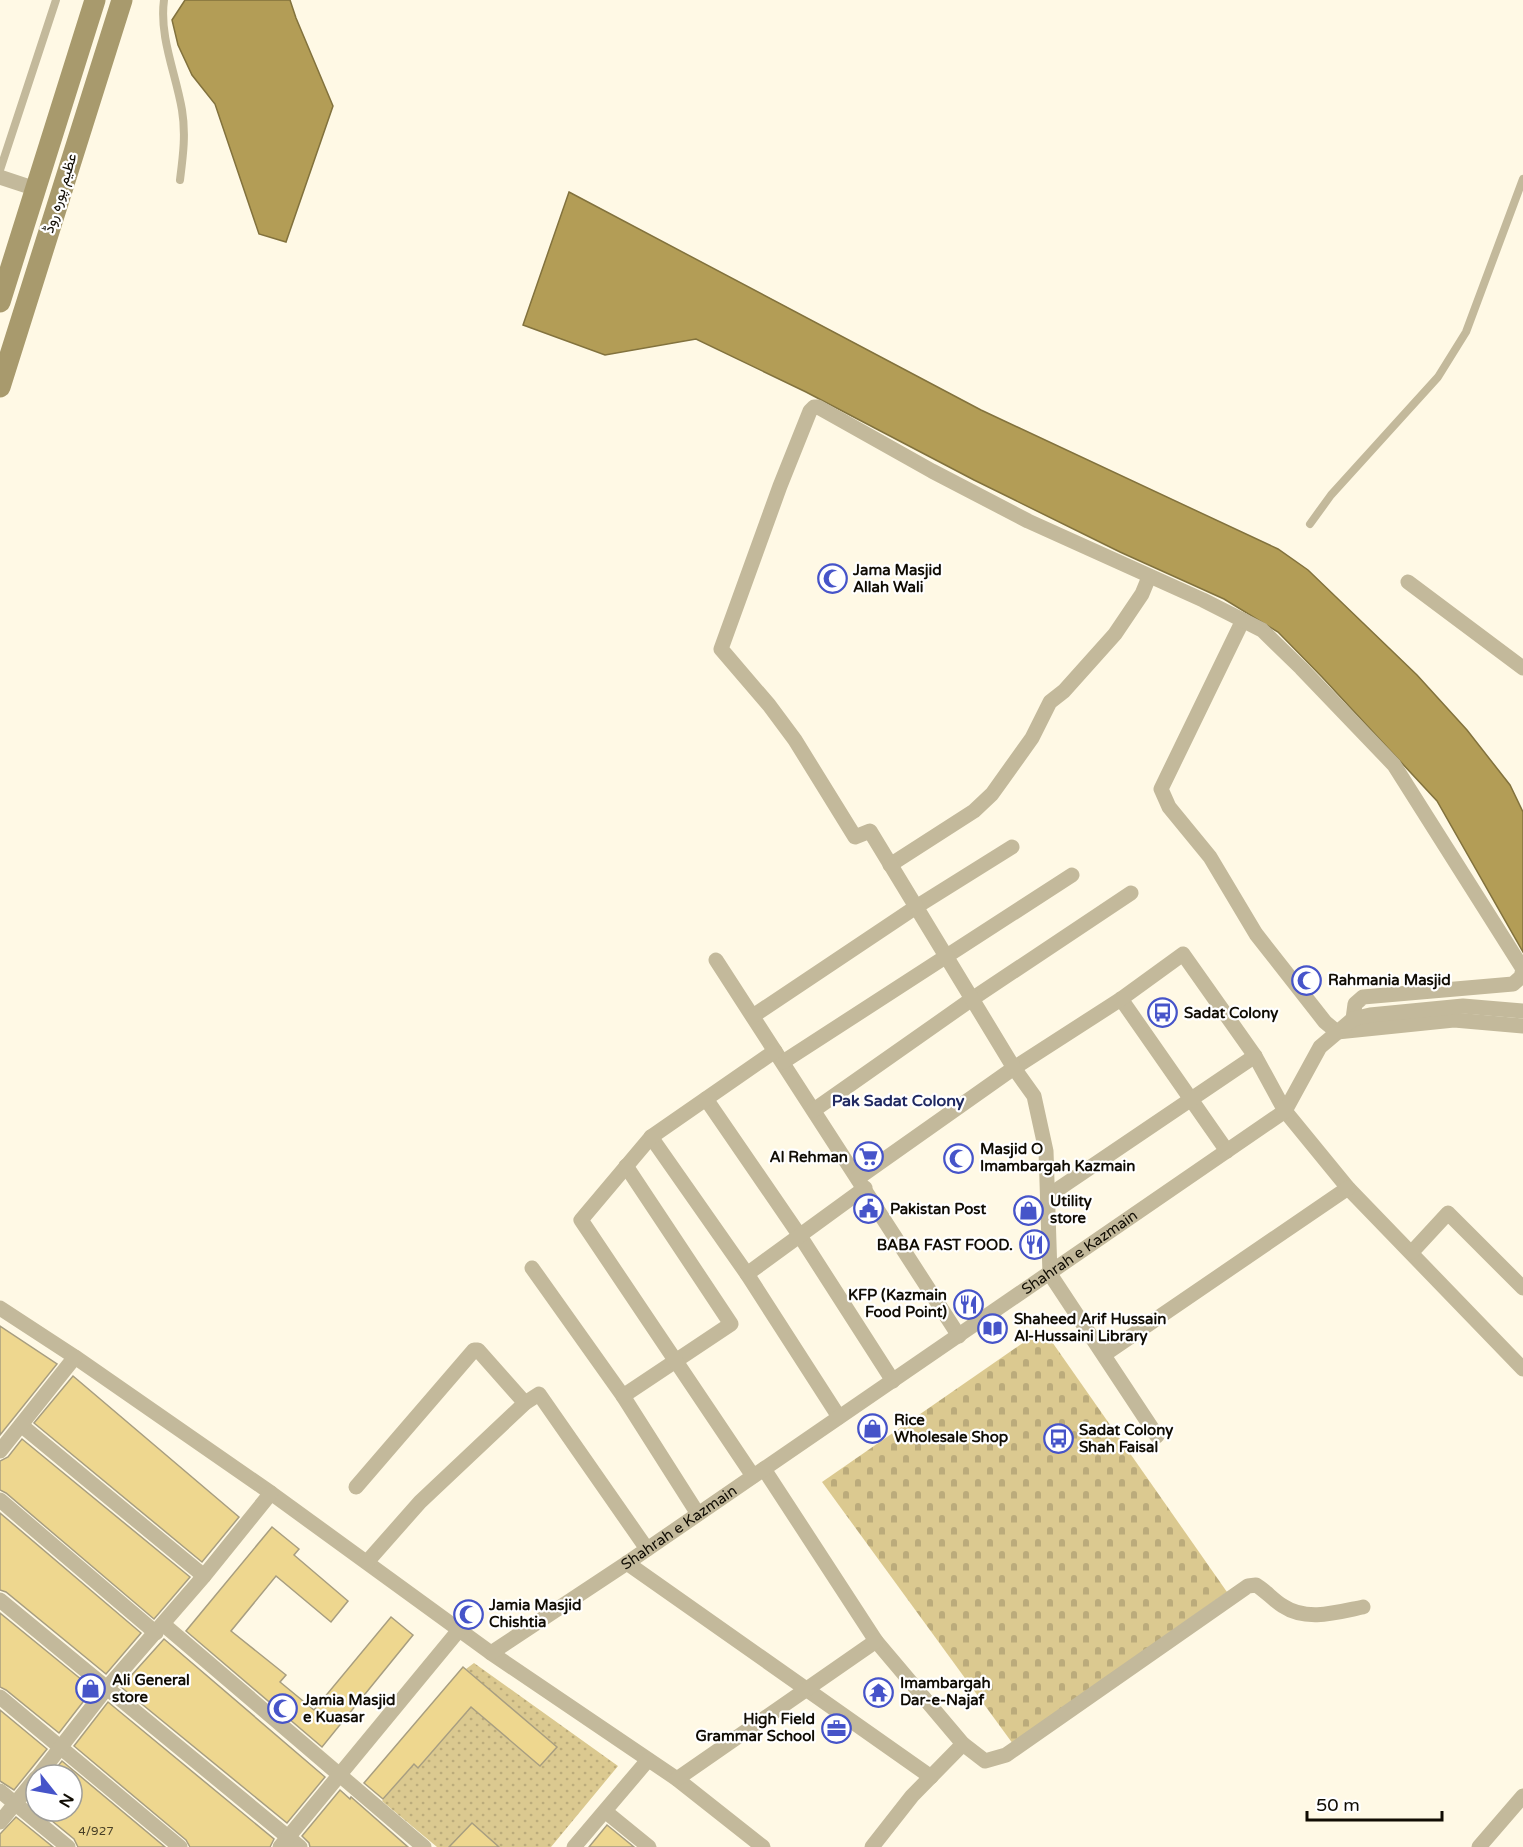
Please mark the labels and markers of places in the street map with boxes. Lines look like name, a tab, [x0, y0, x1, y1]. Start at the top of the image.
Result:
place label: Jama Masjid Allah Wali	[852, 561, 942, 596]
mosque icon: Jama Masjid Allah Wali	[816, 563, 848, 595]
mosque icon: Rahmania Masjid	[1291, 964, 1323, 996]
place label: Rahmania Masjid	[1328, 971, 1451, 990]
bus stop icon: Sadat Colony	[1147, 997, 1179, 1029]
place label: Sadat Colony	[1184, 1004, 1278, 1023]
place label: Masjid O Imambargah Kazmain	[980, 1140, 1135, 1176]
supermarket icon: Al Rehman	[853, 1141, 885, 1173]
mosque icon: Masjid O Imambargah Kazmain	[943, 1142, 975, 1174]
place label: Al Rehman	[770, 1148, 848, 1166]
place label: Utility store	[1050, 1192, 1092, 1227]
public building icon: Pakistan Post	[853, 1193, 885, 1225]
shop icon: Utility store	[1013, 1194, 1045, 1226]
place label: Pakistan Post	[890, 1200, 986, 1218]
restaurant icon: BABA FAST FOOD.	[1018, 1229, 1050, 1261]
place label: BABA FAST FOOD.	[877, 1236, 1013, 1254]
place label: KFP (Kazmain Food Point)	[848, 1286, 947, 1321]
restaurant icon: KFP (Kazmain Food Point)	[952, 1288, 984, 1320]
place label: Shaheed Arif Hussain Al-Hussaini Library	[1014, 1310, 1166, 1346]
library icon: Shaheed Arif Hussain Al-Hussaini Library	[977, 1312, 1009, 1344]
place label: Rice Wholesale Shop	[894, 1411, 1009, 1447]
shop icon: Rice Wholesale Shop	[857, 1413, 889, 1445]
place label: Sadat Colony Shah Faisal	[1079, 1421, 1173, 1456]
bus stop icon: Sadat Colony Shah Faisal	[1042, 1423, 1074, 1455]
place label: Jamia Masjid Chishtia	[488, 1596, 581, 1631]
mosque icon: Jamia Masjid Chishtia	[452, 1598, 484, 1630]
place label: Ali General store	[112, 1671, 190, 1706]
shop icon: Ali General store	[75, 1673, 107, 1705]
place label: Imambargah Dar-e-Najaf	[900, 1674, 991, 1710]
temple icon: Imambargah Dar-e-Najaf	[863, 1676, 895, 1708]
place label: Jamia Masjid e Kuasar	[302, 1691, 395, 1726]
mosque icon: Jamia Masjid e Kuasar	[266, 1693, 298, 1725]
place label: High Field Grammar School	[696, 1710, 815, 1745]
office icon: High Field Grammar School	[820, 1712, 852, 1744]

